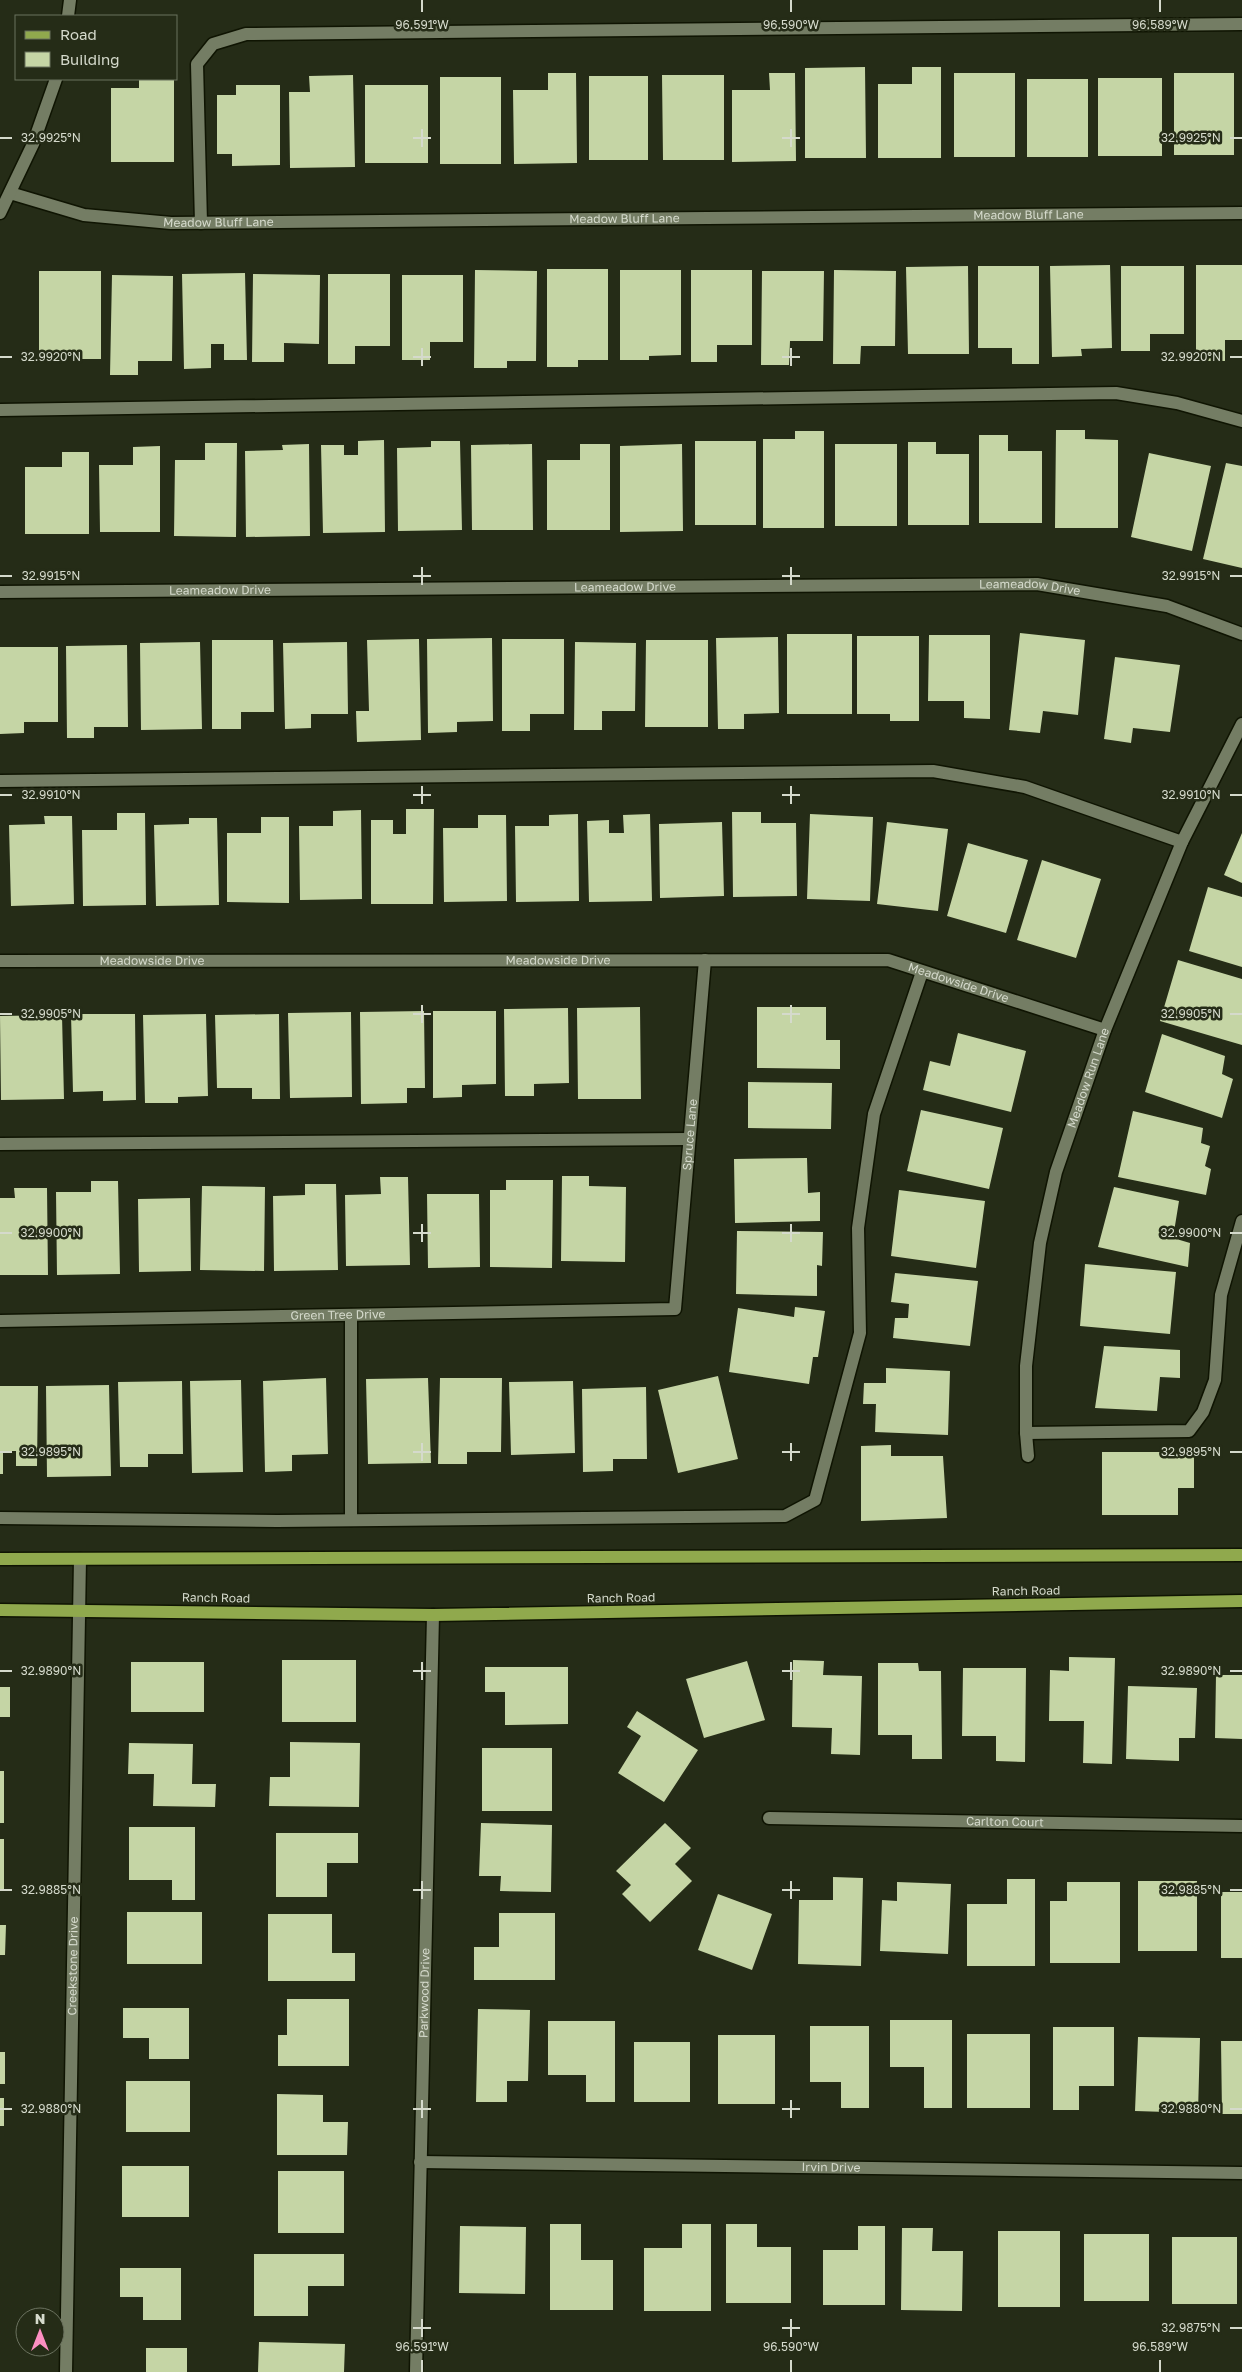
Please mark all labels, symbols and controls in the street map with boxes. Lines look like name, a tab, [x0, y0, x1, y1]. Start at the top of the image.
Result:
legend	[15, 15, 178, 80]
text: 96.591°W	[395, 17, 449, 32]
text: 96.590°W	[763, 17, 819, 32]
text: 96.589°W	[1132, 17, 1188, 32]
text: Road	[60, 25, 97, 43]
text: Building	[60, 50, 120, 68]
text: 32.9925°N	[21, 130, 81, 145]
text: 32.9925°N	[1161, 130, 1221, 145]
street label: Meadow Bluff Lane	[973, 206, 1084, 223]
street label: Meadow Bluff Lane	[569, 210, 680, 226]
street label: Meadow Bluff Lane	[163, 214, 274, 230]
text: 32.9920°N	[21, 349, 81, 364]
text: 32.9920°N	[1161, 349, 1221, 364]
text: 32.9915°N	[22, 568, 80, 583]
text: 32.9915°N	[1162, 568, 1220, 583]
street label: Leameadow Drive	[979, 576, 1082, 598]
street label: Leameadow Drive	[574, 579, 676, 595]
street label: Leameadow Drive	[169, 582, 271, 598]
text: 32.9910°N	[21, 787, 81, 802]
text: 32.9910°N	[1161, 787, 1221, 802]
street label: Meadowside Drive	[505, 952, 611, 967]
street label: Meadowside Drive	[99, 953, 205, 968]
street label: Meadowside Drive	[906, 959, 1011, 1006]
text: 32.9905°N	[21, 1006, 81, 1021]
text: 32.9905°N	[1161, 1006, 1221, 1021]
street label: Meadow Run Lane	[1064, 1026, 1112, 1130]
street label: Spruce Lane	[679, 1098, 700, 1171]
text: 32.9900°N	[21, 1225, 81, 1240]
text: 32.9900°N	[1161, 1225, 1221, 1240]
street label: Green Tree Drive	[290, 1306, 386, 1323]
text: 32.9895°N	[21, 1444, 81, 1459]
text: 32.9895°N	[1161, 1444, 1221, 1459]
street label: Ranch Road	[992, 1582, 1060, 1599]
street label: Ranch Road	[182, 1589, 250, 1606]
street label: Ranch Road	[587, 1589, 655, 1606]
text: 32.9890°N	[21, 1663, 81, 1678]
text: 32.9890°N	[1161, 1663, 1221, 1678]
street label: Carlton Court	[966, 1813, 1044, 1830]
text: 32.9885°N	[21, 1882, 81, 1897]
text: 32.9885°N	[1161, 1882, 1221, 1897]
street label: Creekstone Drive	[64, 1916, 81, 2016]
street label: Parkwood Drive	[415, 1948, 433, 2038]
text: 32.9880°N	[21, 2101, 81, 2116]
text: 32.9880°N	[1161, 2101, 1221, 2116]
street label: Irvin Drive	[801, 2159, 861, 2175]
north arrow	[15, 2307, 65, 2357]
text: N	[35, 2310, 45, 2327]
text: 32.9875°N	[1161, 2320, 1221, 2335]
text: 96.591°W	[395, 2339, 449, 2354]
text: 96.590°W	[763, 2339, 819, 2354]
text: 96.589°W	[1132, 2339, 1188, 2354]

